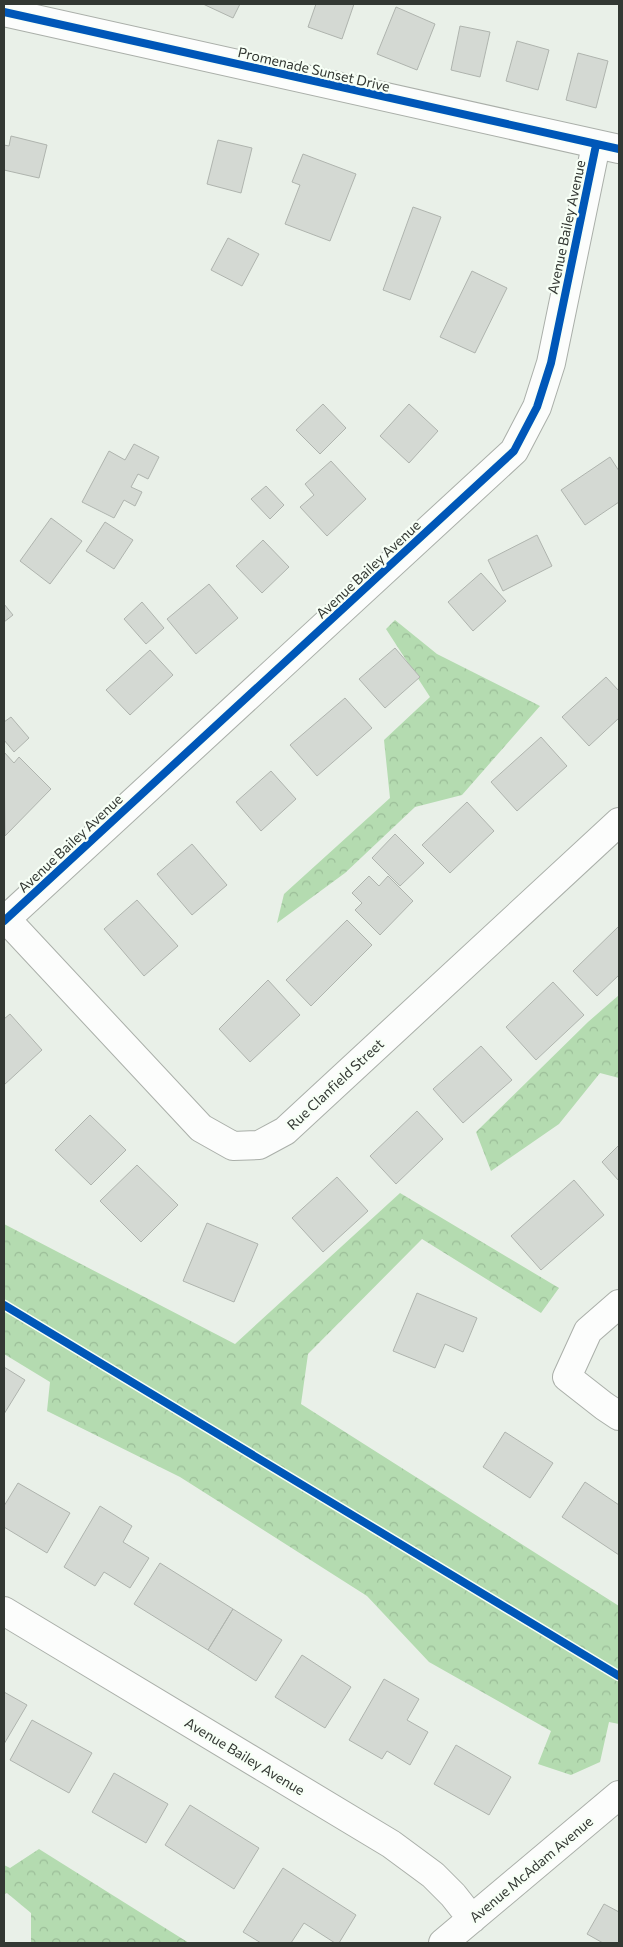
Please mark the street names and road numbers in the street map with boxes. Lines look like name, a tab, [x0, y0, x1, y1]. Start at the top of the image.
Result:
street label: Promenade Sunset Drive	[236, 43, 392, 95]
street label: Avenue Bailey Avenue	[543, 158, 589, 296]
street label: Avenue Bailey Avenue	[312, 516, 424, 622]
street label: Avenue Bailey Avenue	[14, 790, 126, 896]
street label: Rue Clanfield Street	[283, 1035, 387, 1133]
street label: Avenue Bailey Avenue	[182, 1714, 308, 1798]
street label: Avenue McAdam Avenue	[466, 1812, 596, 1926]

